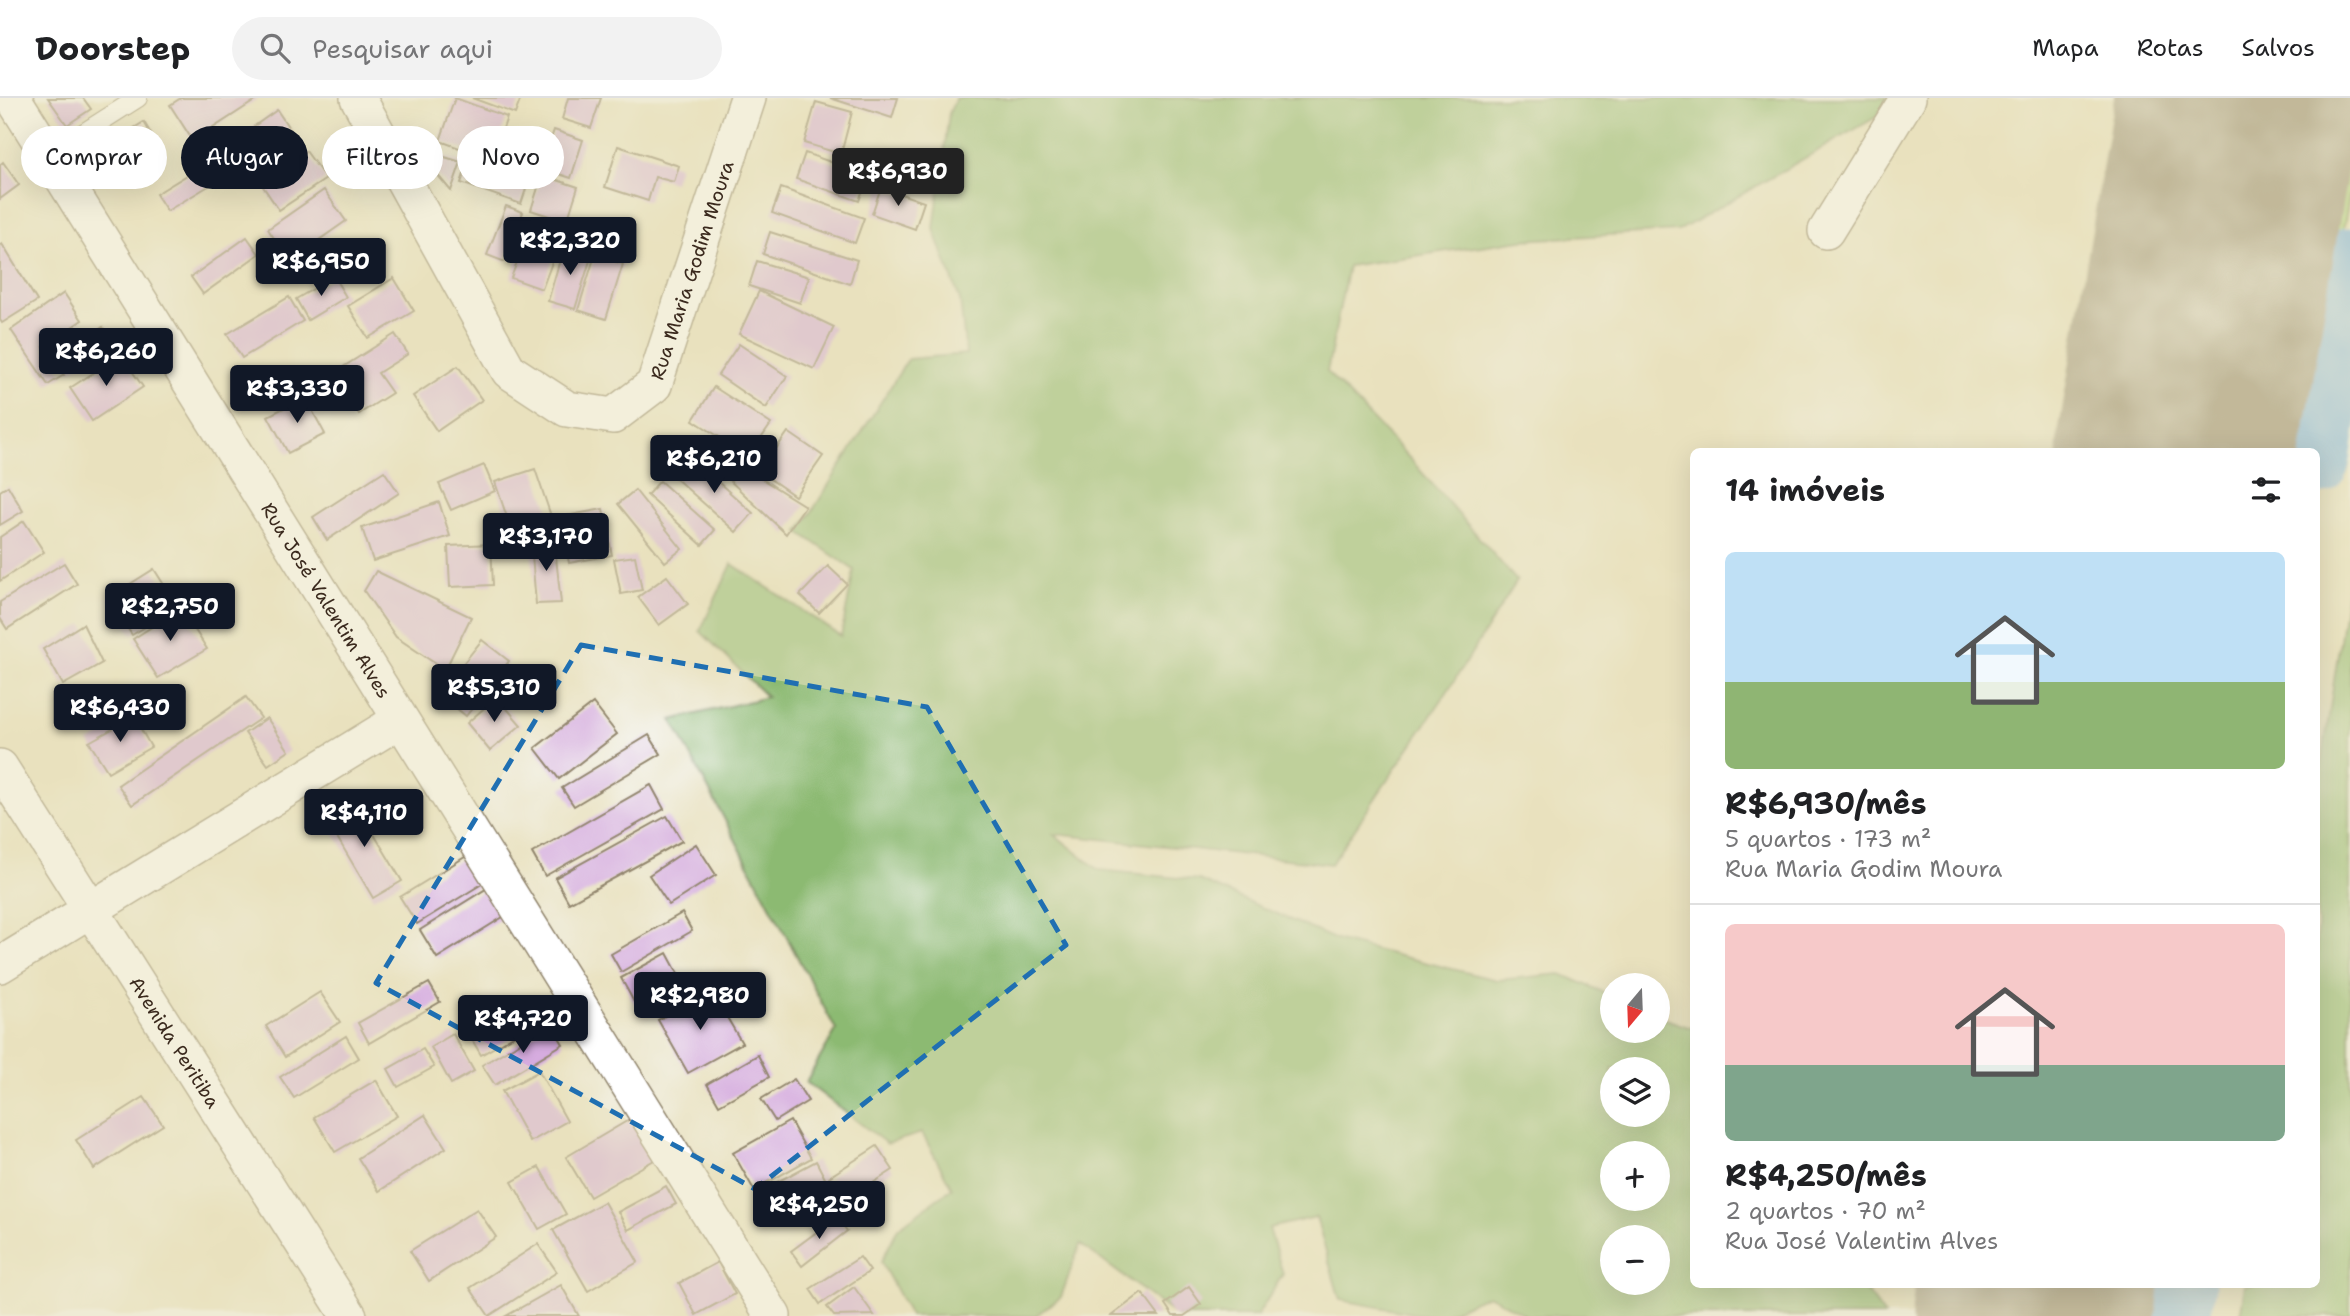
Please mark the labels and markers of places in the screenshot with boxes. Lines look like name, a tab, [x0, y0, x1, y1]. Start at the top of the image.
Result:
pin: R$6,930	[833, 148, 963, 208]
pin: R$2,320	[505, 218, 635, 277]
pin: R$6,950	[256, 238, 386, 298]
pin: R$6,260	[41, 328, 171, 388]
pin: R$3,330	[232, 366, 362, 425]
pin: R$6,210	[649, 436, 779, 495]
pin: R$3,170	[481, 514, 611, 573]
pin: R$2,750	[105, 584, 235, 643]
pin: R$5,310	[429, 664, 559, 724]
pin: R$6,430	[55, 684, 185, 744]
pin: R$4,110	[299, 790, 429, 849]
pin: R$2,980	[635, 972, 765, 1032]
pin: R$4,720	[458, 996, 588, 1055]
pin: R$4,250	[754, 1182, 884, 1241]

